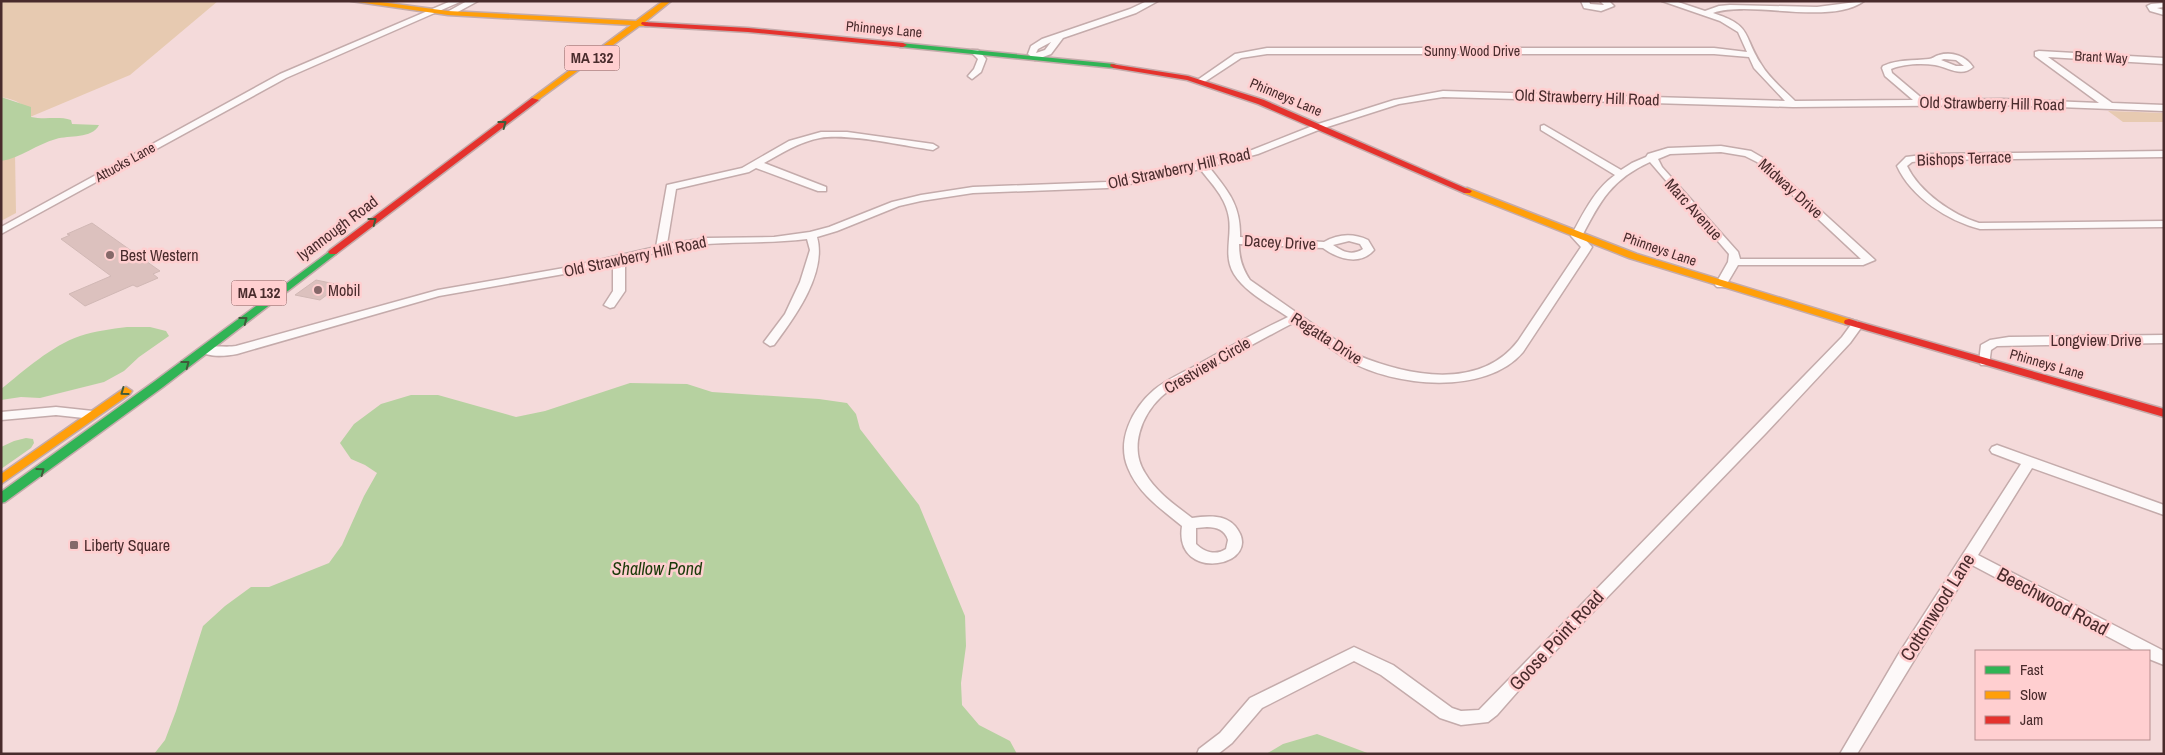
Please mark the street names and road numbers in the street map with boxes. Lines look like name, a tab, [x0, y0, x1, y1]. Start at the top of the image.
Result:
street label: Phinneys Lane	[845, 17, 923, 41]
street label: Sunny Wood Drive	[1424, 42, 1520, 60]
road number: MA 132	[564, 46, 620, 70]
street label: Brant Way	[2074, 47, 2128, 67]
street label: Phinneys Lane	[1247, 74, 1325, 120]
street label: Old Strawberry Hill Road	[1514, 83, 1660, 111]
street label: Old Strawberry Hill Road	[1919, 91, 2065, 115]
street label: Attucks Lane	[91, 138, 158, 186]
street label: Old Strawberry Hill Road	[1106, 142, 1252, 194]
street label: Bishops Terrace	[1916, 145, 2012, 171]
street label: Midway Drive	[1754, 153, 1828, 223]
street label: Marc Avenue	[1660, 173, 1728, 245]
street label: Iyannough Road	[292, 190, 382, 266]
street label: Phinneys Lane	[1621, 228, 1699, 270]
street label: Dacey Drive	[1243, 229, 1317, 255]
street label: Old Strawberry Hill Road	[562, 230, 708, 282]
road number: MA 132	[232, 280, 286, 306]
street label: Regatta Drive	[1287, 307, 1367, 369]
street label: Longview Drive	[2050, 329, 2142, 351]
street label: Crestview Circle	[1160, 331, 1254, 399]
street label: Phinneys Lane	[2008, 345, 2086, 383]
street label: Cottonwood Lane	[1894, 548, 1980, 666]
street label: Beechwood Road	[1993, 561, 2113, 641]
street label: Goose Point Road	[1503, 584, 1609, 696]

